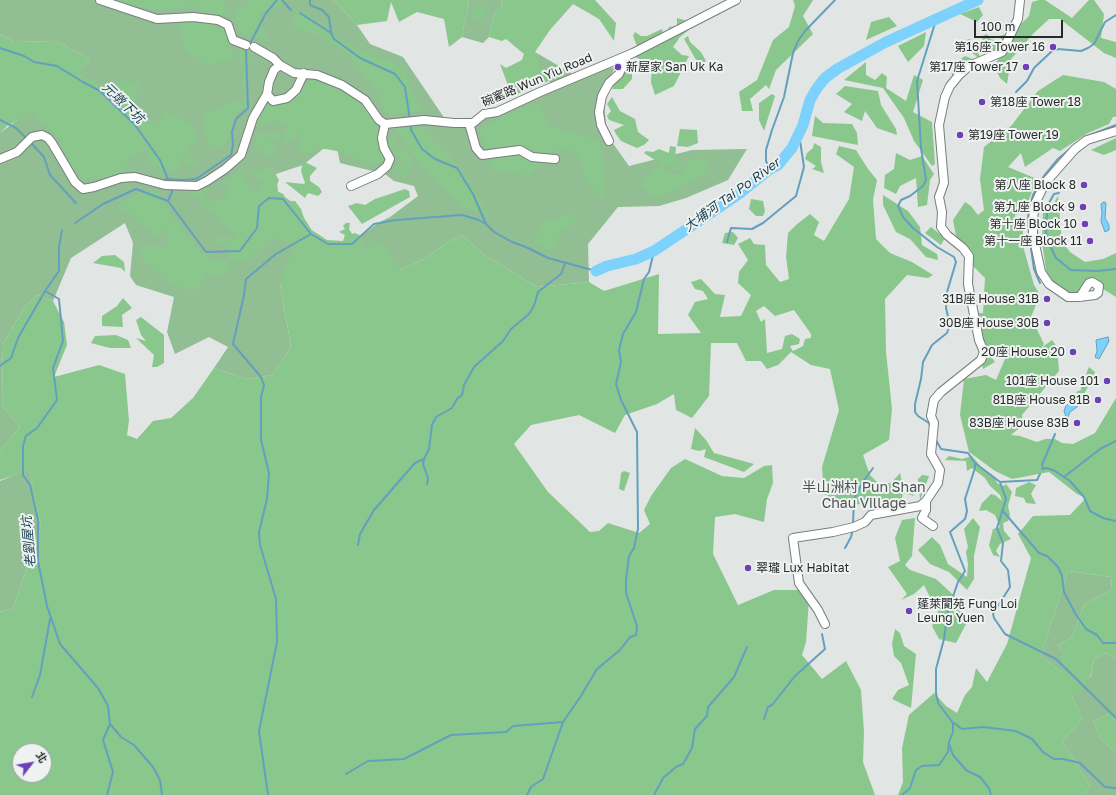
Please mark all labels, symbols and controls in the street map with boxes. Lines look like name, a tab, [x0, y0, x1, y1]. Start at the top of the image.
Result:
scale bar	[976, 12, 1065, 38]
text: 100 m	[981, 19, 1015, 34]
place label: 第16座 Tower 16	[954, 40, 1045, 54]
marker: 第16座 Tower 16	[1048, 42, 1058, 52]
street label: 碗窰路 Wun Yiu Road	[480, 50, 594, 110]
place label: 新屋家 San Uk Ka	[626, 60, 723, 74]
place label: 第17座 Tower 17	[929, 60, 1018, 74]
marker: 新屋家 San Uk Ka	[613, 62, 623, 72]
marker: 第17座 Tower 17	[1021, 62, 1031, 72]
water label: 元墩下坑	[99, 79, 147, 127]
place label: 第18座 Tower 18	[990, 95, 1081, 109]
marker: 第18座 Tower 18	[977, 97, 987, 107]
place label: 第19座 Tower 19	[968, 128, 1059, 142]
marker: 第19座 Tower 19	[955, 130, 965, 140]
water label: 大埔河 Tai Po River	[681, 155, 783, 235]
place label: 第八座 Block 8	[994, 178, 1076, 192]
marker: 第八座 Block 8	[1079, 180, 1089, 190]
place label: 第九座 Block 9	[993, 200, 1075, 214]
marker: 第九座 Block 9	[1078, 202, 1088, 212]
place label: 第十座 Block 10	[989, 217, 1077, 231]
marker: 第十座 Block 10	[1080, 219, 1090, 229]
place label: 第十一座 Block 11	[984, 234, 1082, 248]
marker: 第十一座 Block 11	[1085, 236, 1095, 246]
place label: 31B座 House 31B	[942, 292, 1039, 306]
marker: 31B座 House 31B	[1042, 294, 1052, 304]
place label: 30B座 House 30B	[939, 316, 1039, 330]
marker: 30B座 House 30B	[1042, 318, 1052, 328]
place label: 20座 House 20	[981, 345, 1065, 359]
marker: 20座 House 20	[1068, 347, 1078, 357]
place label: 101座 House 101	[1006, 374, 1099, 388]
marker: 101座 House 101	[1102, 376, 1112, 386]
place label: 81B座 House 81B	[993, 393, 1090, 407]
marker: 81B座 House 81B	[1093, 395, 1103, 405]
place label: 83B座 House 83B	[969, 416, 1069, 430]
marker: 83B座 House 83B	[1072, 418, 1082, 428]
district label: 半山洲村 Pun Shan Chau Village	[802, 480, 926, 512]
water label: 老劉屋坑	[19, 515, 39, 569]
place label: 翠瓏 Lux Habitat	[756, 561, 849, 575]
marker: 翠瓏 Lux Habitat	[743, 563, 753, 573]
place label: 蓬萊閬苑 Fung Loi Leung Yuen	[917, 597, 1017, 625]
marker: 蓬萊閬苑 Fung Loi Leung Yuen	[904, 606, 914, 616]
north arrow	[12, 743, 52, 783]
text: 北	[33, 749, 50, 765]

